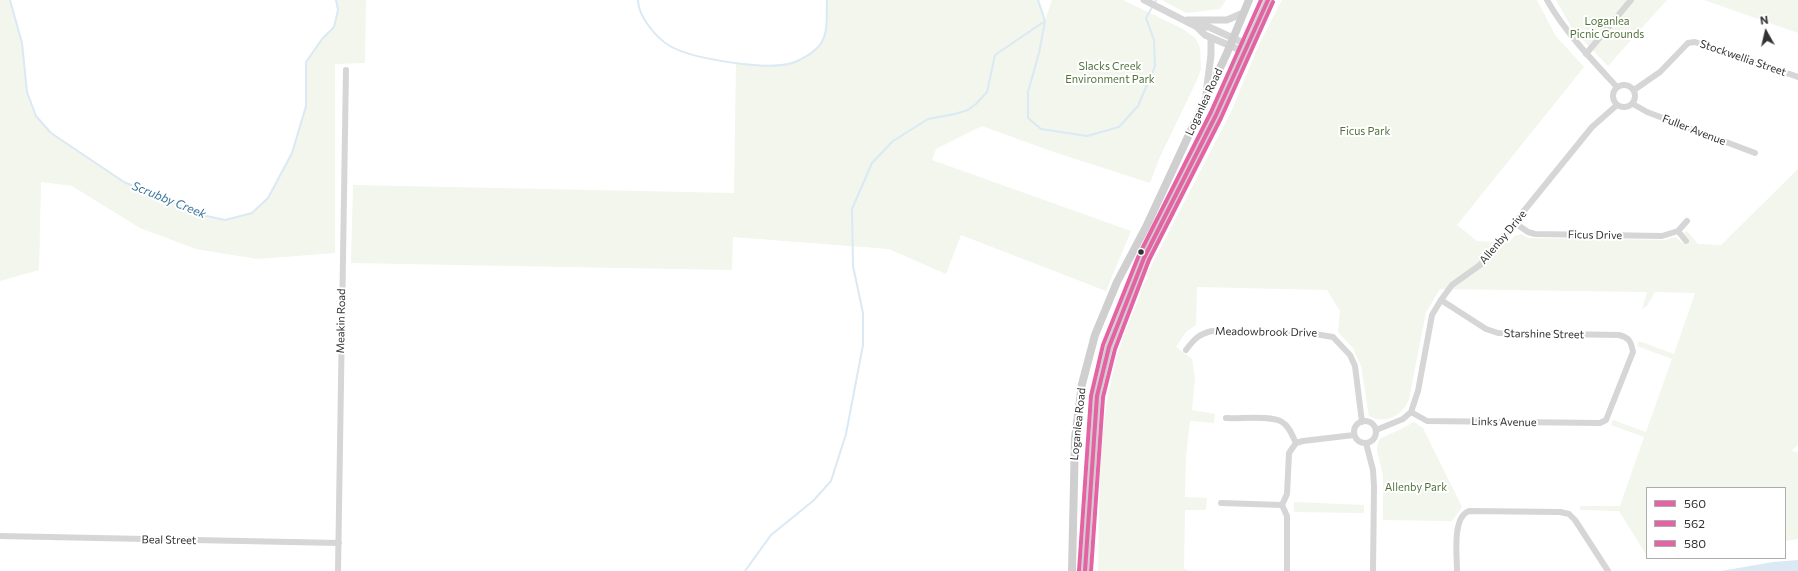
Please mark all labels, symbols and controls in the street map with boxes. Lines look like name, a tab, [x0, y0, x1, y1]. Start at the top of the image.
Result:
north arrow	[1746, 12, 1786, 52]
text: N	[1759, 13, 1769, 27]
park label: Loganlea Picnic Grounds	[1570, 14, 1644, 40]
street label: Stockwellia Street	[1698, 37, 1788, 79]
park label: Slacks Creek Environment Park	[1065, 59, 1155, 85]
street label: Loganlea Road	[1183, 66, 1225, 138]
street label: Fuller Avenue	[1660, 112, 1728, 148]
park label: Ficus Park	[1340, 124, 1390, 138]
water label: Scrubby Creek	[130, 179, 208, 221]
street label: Allenby Drive	[1477, 207, 1529, 267]
street label: Ficus Drive	[1568, 228, 1622, 242]
unlabelled marker	[1136, 247, 1146, 257]
street label: Meakin Road	[334, 288, 348, 354]
street label: Meadowbrook Drive	[1215, 325, 1317, 339]
street label: Starshine Street	[1504, 327, 1584, 341]
street label: Loganlea Road	[1068, 387, 1088, 461]
street label: Links Avenue	[1471, 415, 1537, 429]
park label: Allenby Park	[1385, 480, 1447, 494]
legend	[1646, 487, 1786, 559]
text: 560	[1684, 496, 1706, 510]
text: 562	[1684, 516, 1705, 530]
street label: Beal Street	[142, 533, 196, 547]
text: 580	[1684, 536, 1706, 550]

